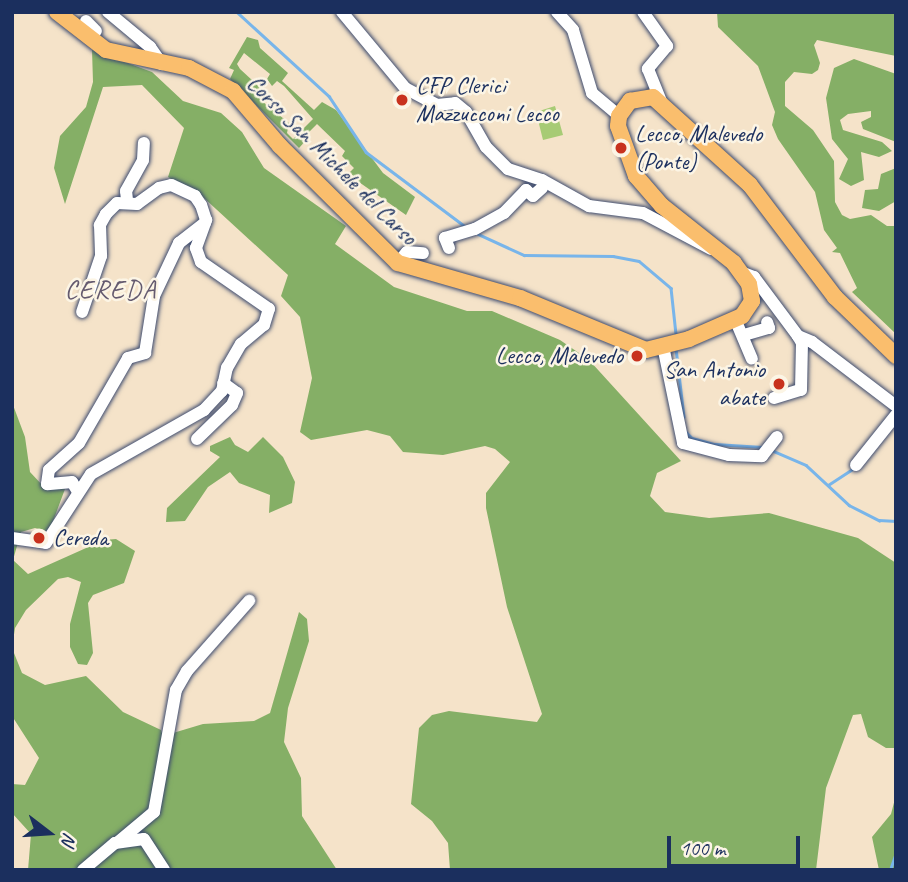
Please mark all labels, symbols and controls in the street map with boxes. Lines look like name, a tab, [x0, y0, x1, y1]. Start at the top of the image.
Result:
street label: Corso San Michele del Carso	[240, 68, 424, 252]
place label: CFP Clerici Mazzucconi Lecco	[416, 72, 558, 128]
marker: CFP Clerici Mazzucconi Lecco	[394, 92, 410, 108]
place label: Lecco, Malevedo (Ponte)	[635, 120, 762, 176]
marker: Lecco, Malevedo (Ponte)	[613, 140, 629, 156]
district label: CEREDA	[66, 274, 156, 306]
place label: Lecco, Malevedo	[496, 342, 623, 370]
marker: Lecco, Malevedo	[629, 348, 645, 364]
place label: San Antonio abate	[664, 356, 765, 412]
marker: San Antonio abate	[771, 376, 787, 392]
place label: Cereda	[53, 524, 108, 552]
marker: Cereda	[31, 530, 47, 546]
north arrow	[14, 798, 84, 868]
scale bar	[670, 822, 803, 866]
text: N	[56, 830, 82, 848]
text: 100 m	[680, 835, 725, 861]

